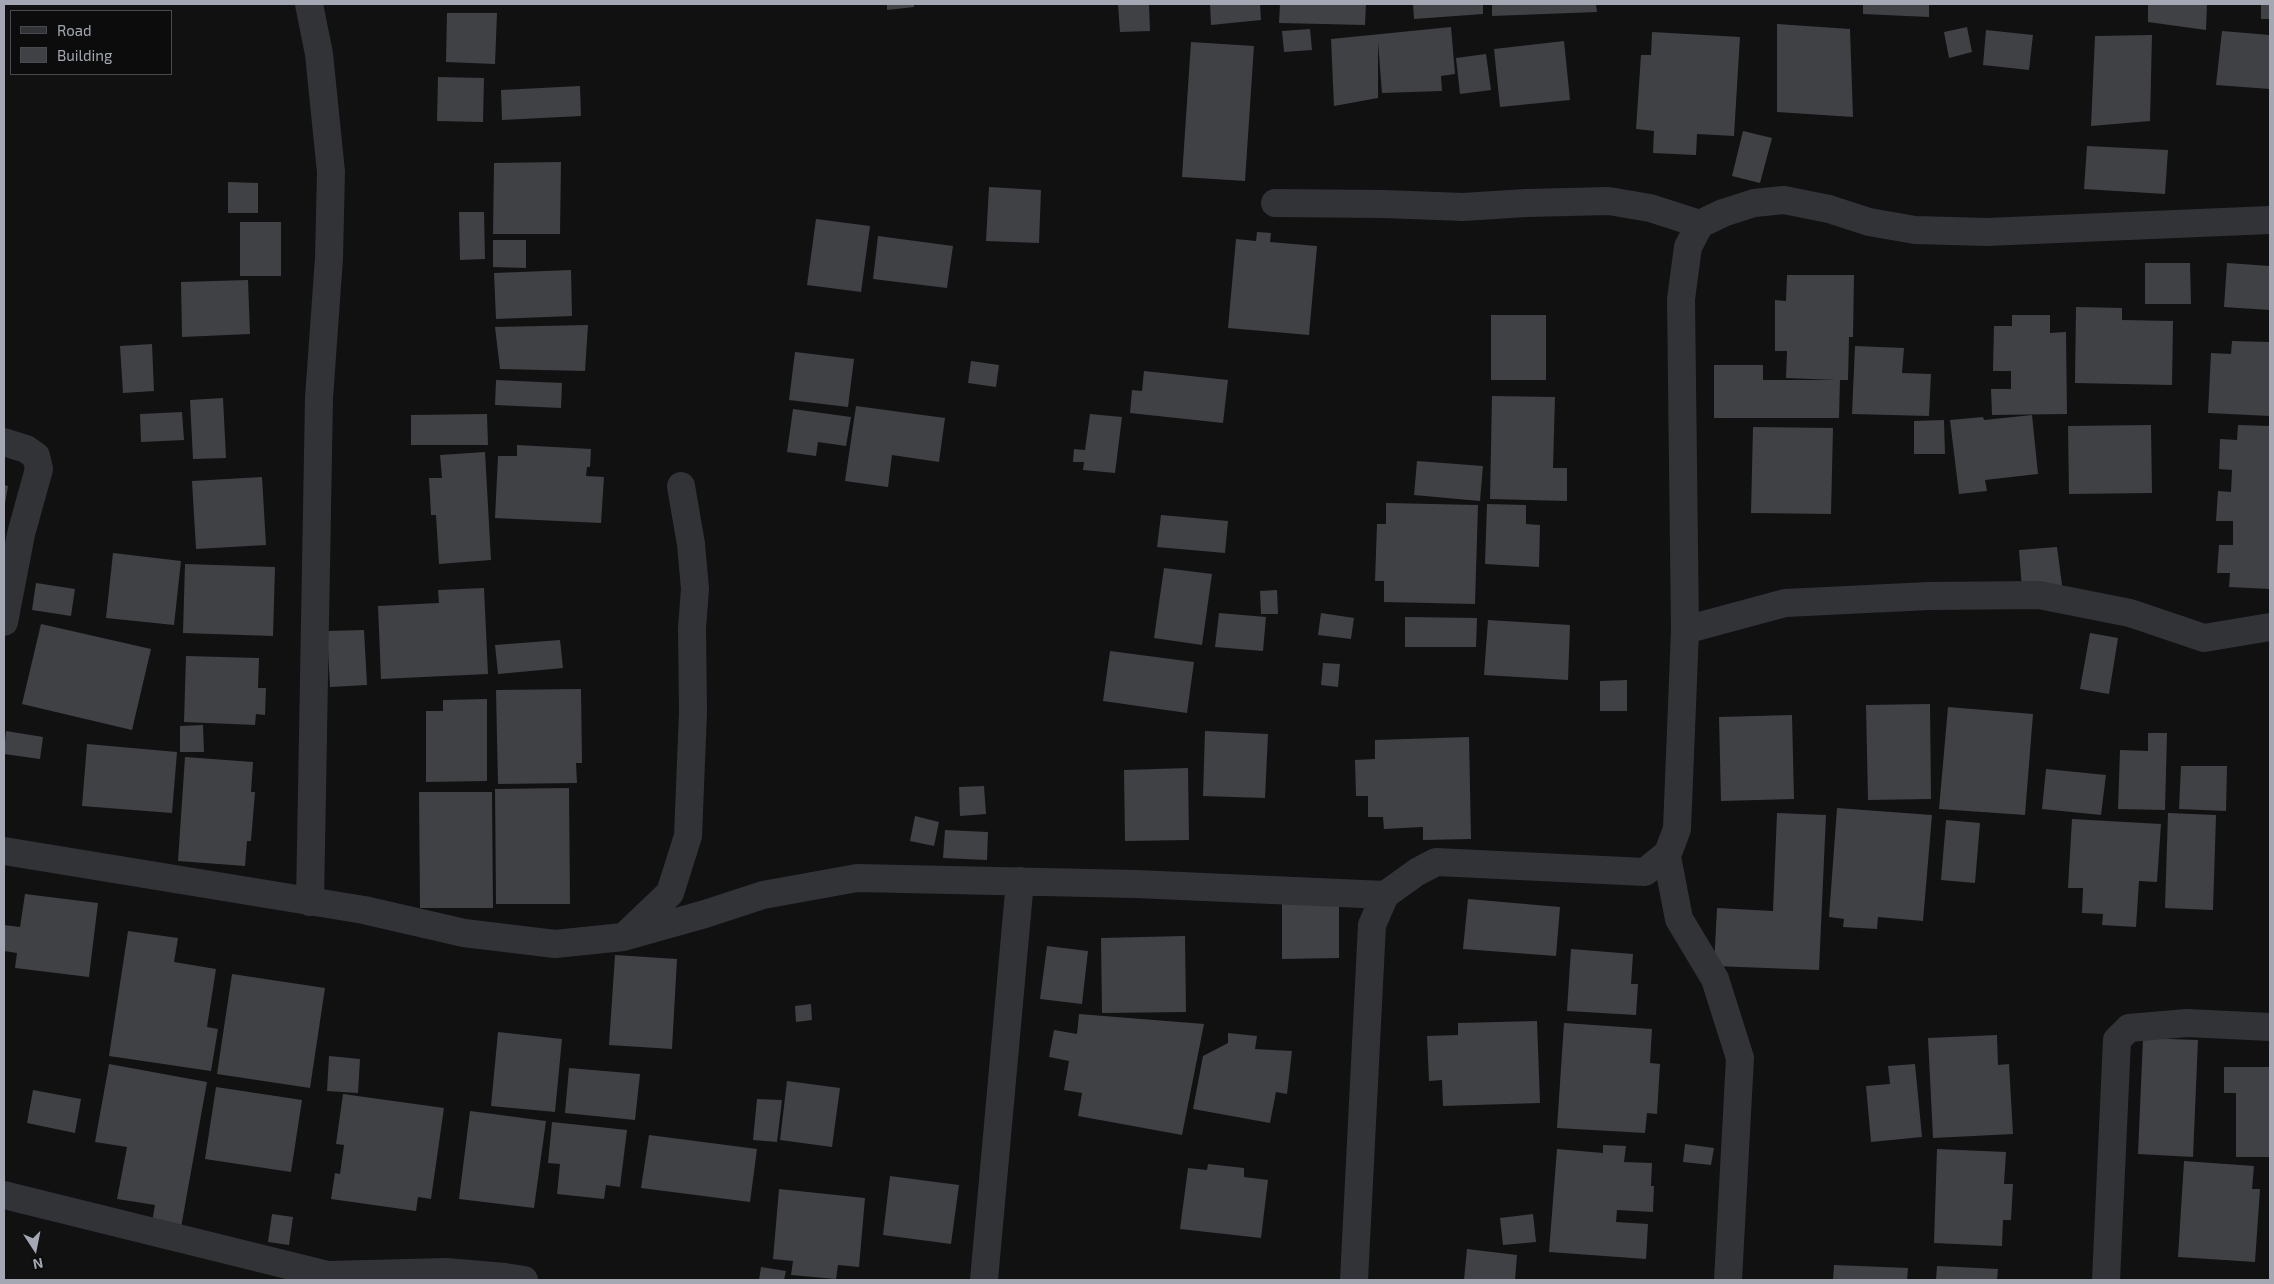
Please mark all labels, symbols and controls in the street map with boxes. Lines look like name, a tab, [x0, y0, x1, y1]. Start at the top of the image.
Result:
legend	[10, 10, 172, 75]
text: Road	[57, 21, 92, 39]
text: Building	[57, 46, 112, 64]
north arrow	[10, 1224, 60, 1274]
text: N	[31, 1255, 45, 1274]

